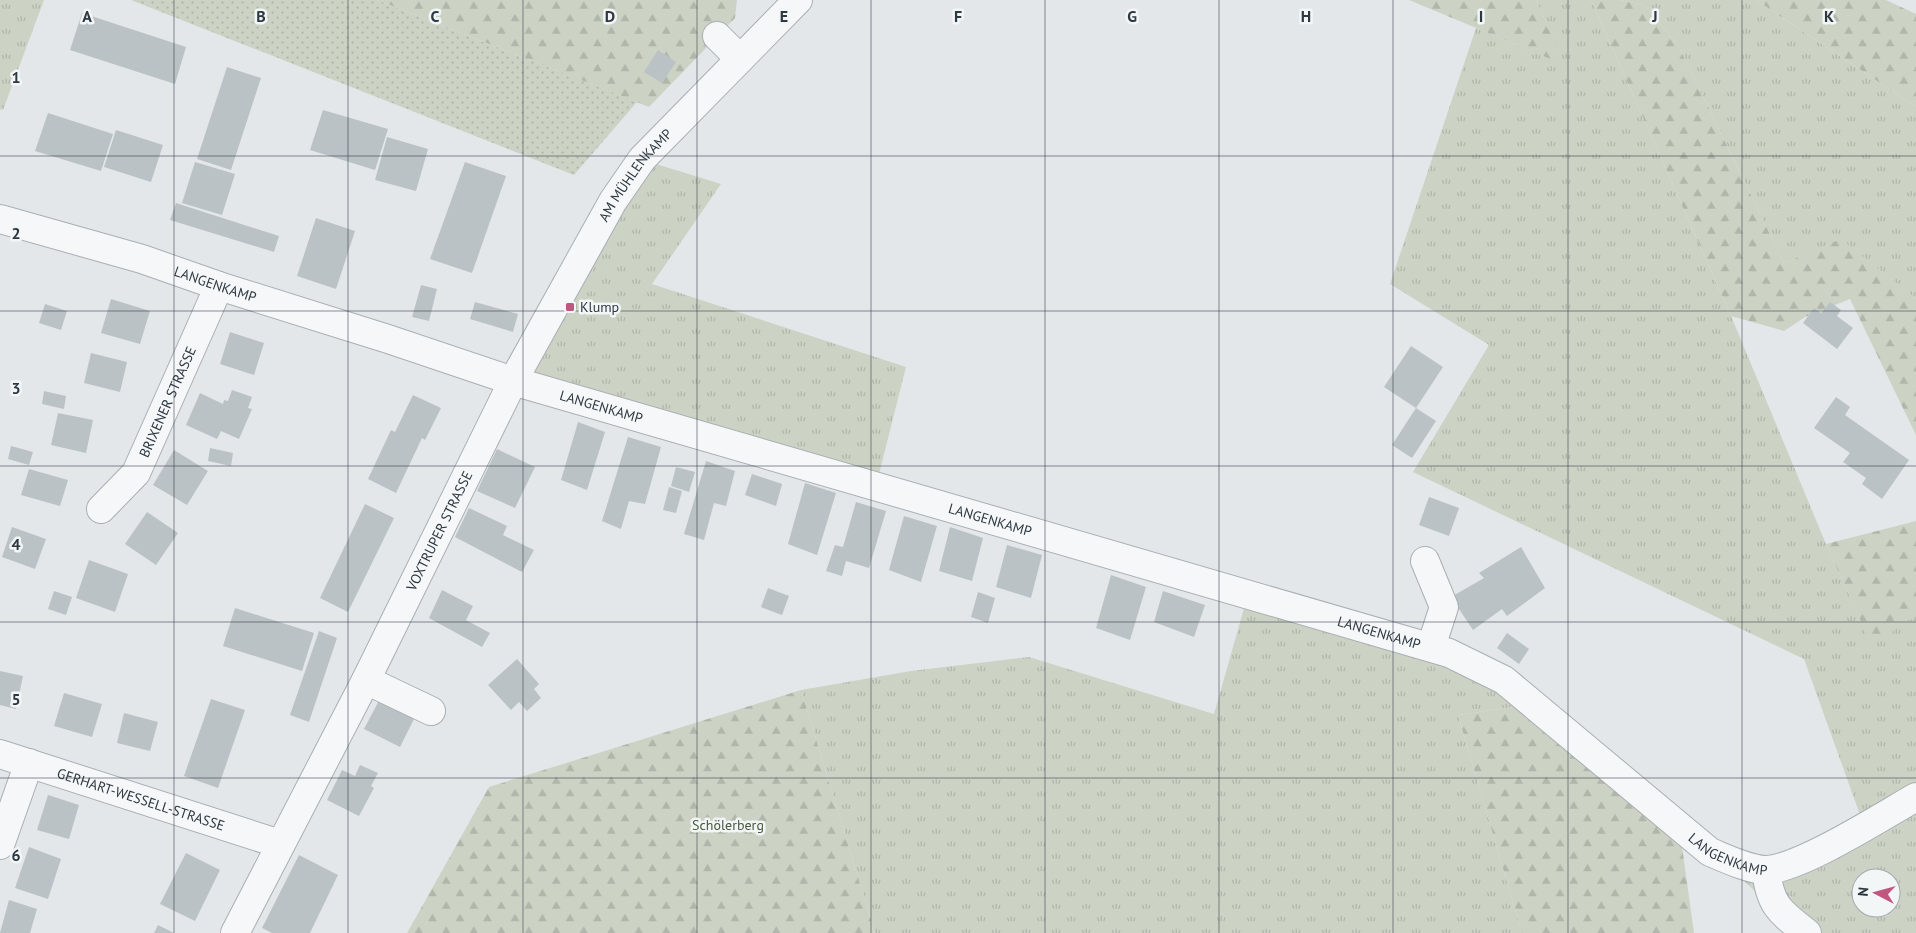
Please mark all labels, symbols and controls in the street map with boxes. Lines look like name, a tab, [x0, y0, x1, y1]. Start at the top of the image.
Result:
text: A	[82, 6, 92, 26]
text: B	[256, 6, 266, 26]
text: C	[431, 6, 440, 26]
text: D	[605, 6, 615, 26]
text: E	[780, 6, 788, 26]
text: F	[954, 6, 962, 26]
text: G	[1127, 6, 1137, 26]
text: H	[1301, 6, 1311, 26]
text: I	[1479, 6, 1483, 26]
text: J	[1651, 6, 1658, 26]
text: K	[1824, 6, 1834, 26]
text: 1	[11, 67, 21, 87]
street label: AM MÜHLENKAMP	[594, 125, 676, 225]
text: 2	[11, 223, 21, 243]
street label: LANGENKAMP	[172, 262, 259, 306]
place label: Klump	[580, 298, 619, 316]
marker: Klump	[564, 301, 576, 313]
street label: BRIXENER STRASSE	[135, 344, 200, 460]
text: 3	[11, 378, 21, 398]
street label: LANGENKAMP	[558, 386, 645, 427]
street label: VOXTRUPER STRASSE	[402, 468, 476, 595]
street label: LANGENKAMP	[946, 499, 1034, 540]
text: 4	[11, 534, 21, 554]
street label: LANGENKAMP	[1335, 612, 1423, 653]
text: 5	[11, 689, 21, 709]
street label: GERHART-WESSELL-STRASSE	[55, 764, 227, 835]
park label: Schölerberg	[692, 816, 764, 834]
street label: LANGENKAMP	[1685, 829, 1768, 879]
text: 6	[11, 845, 21, 865]
north arrow	[1851, 868, 1901, 918]
text: N	[1854, 886, 1873, 897]

